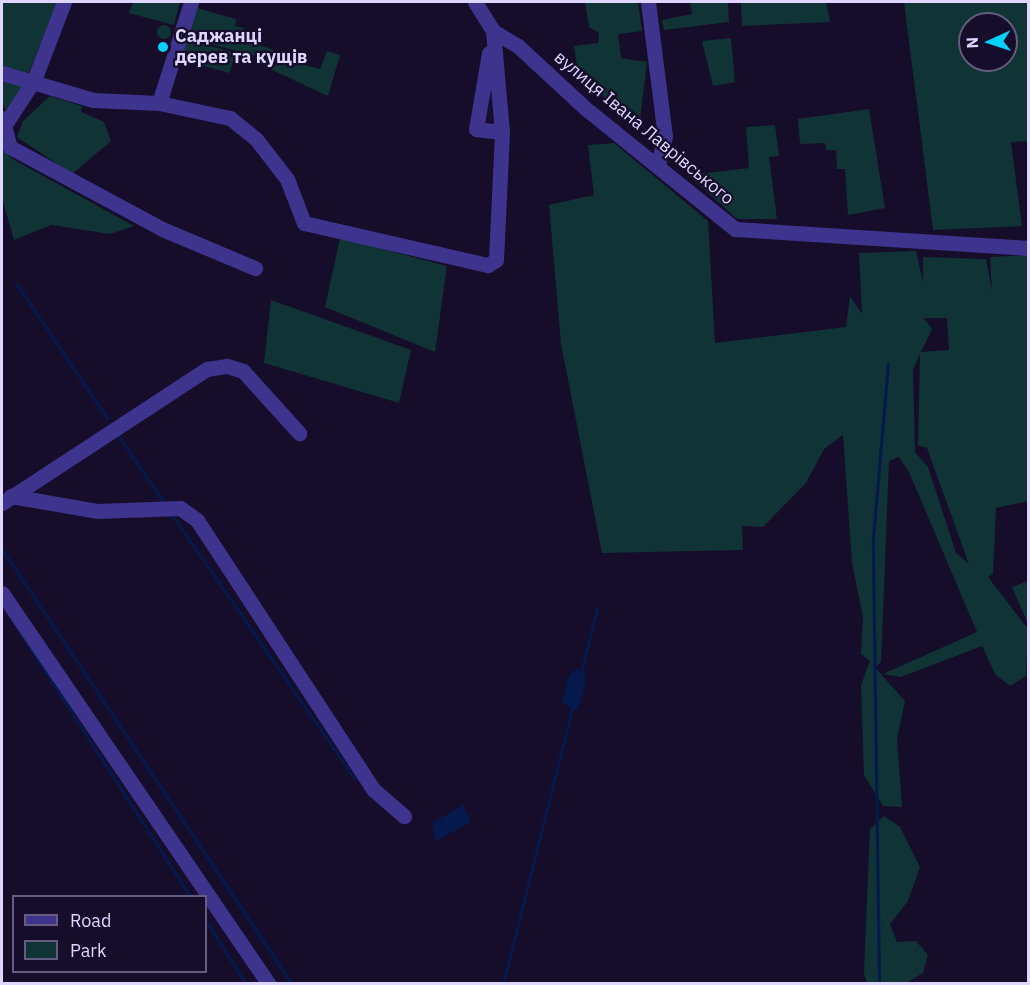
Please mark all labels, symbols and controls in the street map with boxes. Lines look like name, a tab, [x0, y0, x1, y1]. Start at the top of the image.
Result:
north arrow	[958, 12, 1018, 72]
place label: Саджанці дерев та кущів	[175, 26, 307, 68]
text: N	[962, 37, 982, 49]
marker: Саджанці дерев та кущів	[156, 40, 170, 54]
street label: вулиця Івана Лаврівського	[550, 46, 738, 210]
legend	[12, 895, 207, 973]
text: Road	[70, 909, 111, 932]
text: Park	[70, 939, 106, 962]

